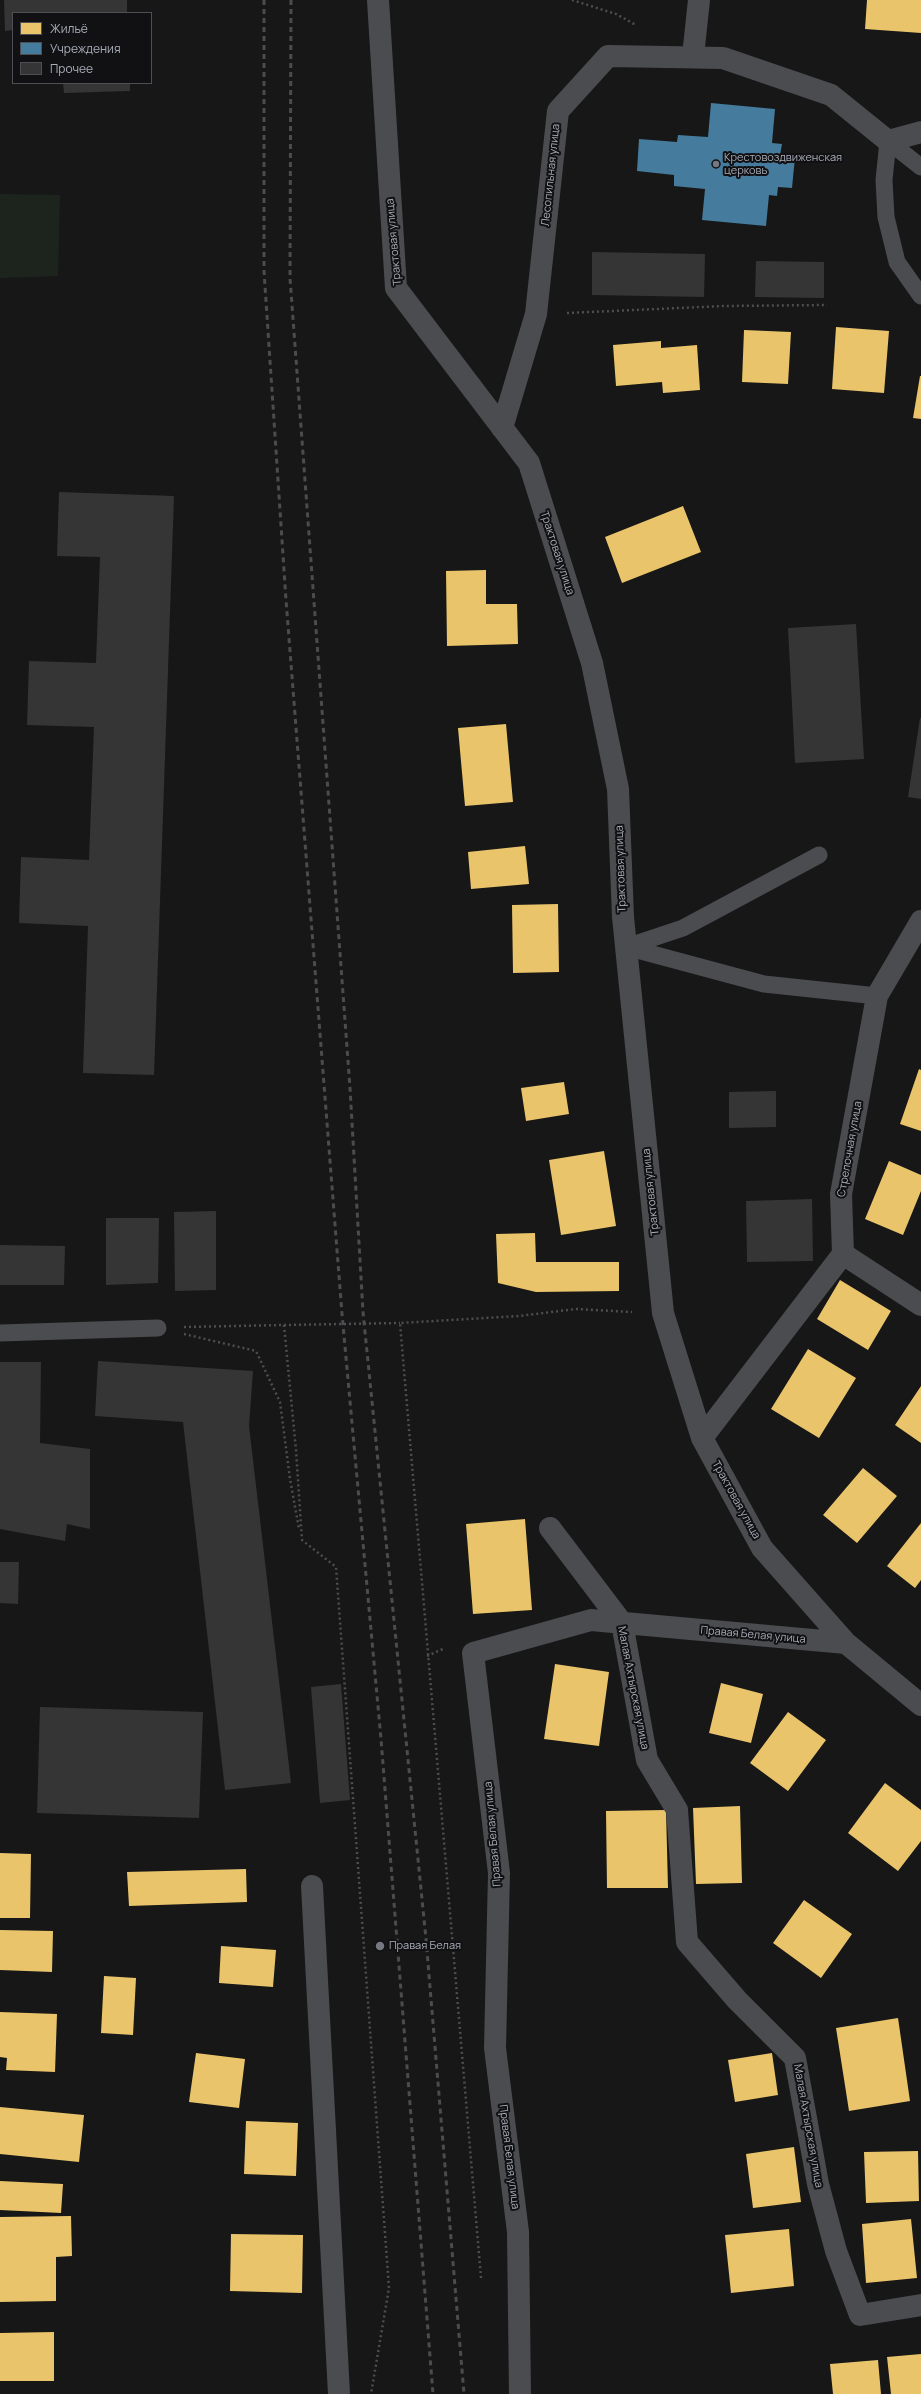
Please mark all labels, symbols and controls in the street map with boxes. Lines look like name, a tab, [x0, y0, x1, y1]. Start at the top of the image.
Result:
legend	[12, 12, 152, 84]
text: Жильё	[50, 20, 88, 37]
text: Учреждения	[50, 40, 121, 57]
text: Прочее	[50, 60, 93, 77]
street label: Лесопильная улица	[539, 123, 563, 227]
place label: Крестовоздвиженская церковь	[724, 151, 842, 177]
marker: Крестовоздвиженская церковь	[711, 159, 721, 169]
street label: Трактовая улица	[384, 198, 404, 286]
street label: Трактовая улица	[537, 509, 577, 597]
street label: Трактовая улица	[613, 825, 629, 913]
street label: Стрелочная улица	[835, 1100, 865, 1198]
street label: Трактовая улица	[640, 1148, 662, 1236]
street label: Трактовая улица	[709, 1459, 763, 1541]
street label: Правая Белая улица	[700, 1624, 806, 1646]
street label: Малая Ахтырская улица	[615, 1625, 651, 1751]
street label: Правая Белая улица	[482, 1781, 504, 1887]
place label: Правая Белая	[389, 1939, 461, 1953]
marker: Правая Белая	[374, 1940, 386, 1952]
street label: Малая Ахтырская улица	[791, 2063, 825, 2189]
street label: Правая Белая улица	[496, 2104, 522, 2210]

